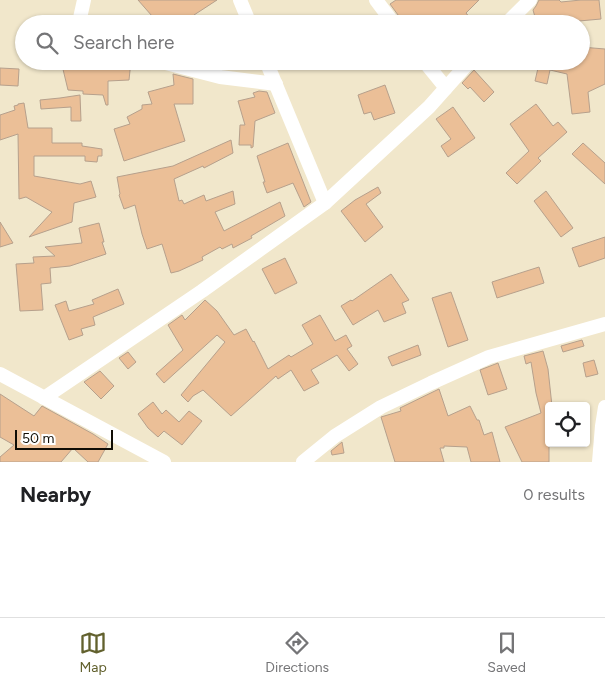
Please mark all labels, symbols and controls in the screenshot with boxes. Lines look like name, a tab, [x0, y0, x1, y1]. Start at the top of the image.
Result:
search box	[15, 15, 590, 70]
icon: search	[33, 29, 61, 57]
text: Search here	[73, 31, 175, 54]
map controls	[545, 402, 590, 447]
button: locate	[545, 402, 590, 447]
scale bar	[15, 427, 112, 450]
text: 50 m	[22, 430, 54, 447]
text: Nearby	[20, 482, 91, 507]
text: 0 results	[523, 485, 585, 504]
tab: Map	[79, 629, 107, 676]
tab: Directions	[265, 629, 329, 676]
tab: Saved	[487, 629, 526, 676]

